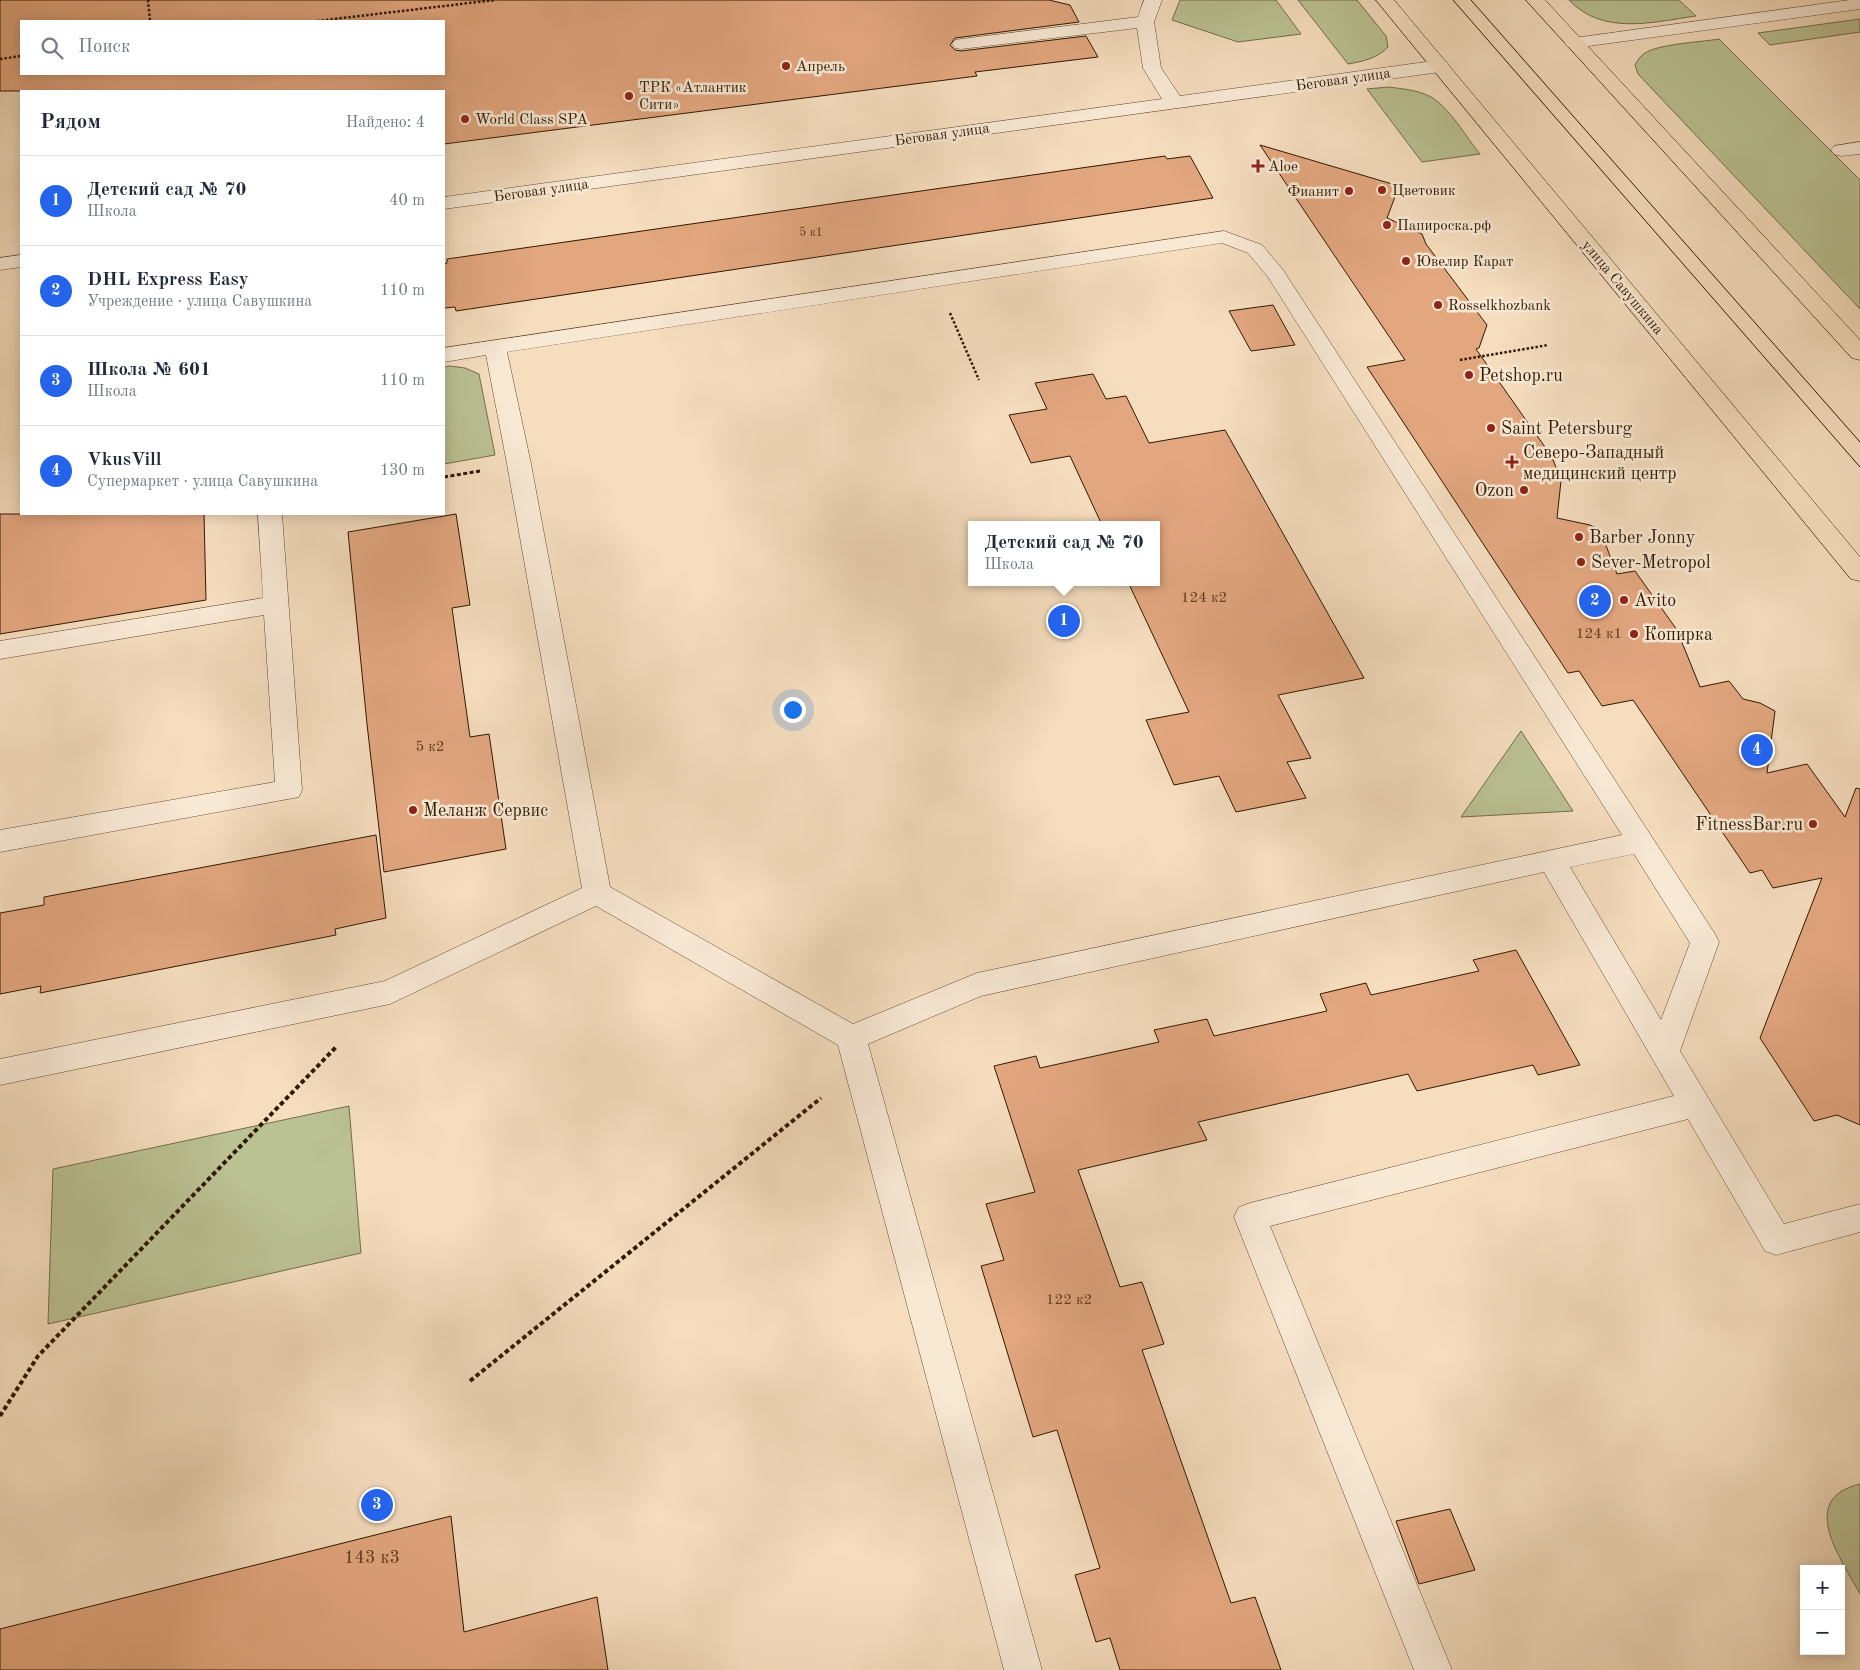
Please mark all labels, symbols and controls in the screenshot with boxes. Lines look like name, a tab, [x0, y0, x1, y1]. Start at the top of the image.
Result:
search box	[20, 20, 445, 75]
icon: search	[38, 34, 66, 62]
text: Поиск	[78, 38, 130, 57]
marker: Апрель	[780, 60, 792, 72]
place label: Апрель	[796, 60, 845, 75]
street label: Беговая улица	[1295, 66, 1392, 95]
place label: ТРК «Атлантик Сити»	[639, 81, 747, 113]
marker: ТРК «Атлантик Сити»	[623, 90, 635, 102]
text: Рядом	[40, 112, 101, 133]
marker: World Class SPA	[459, 113, 471, 125]
place label: World Class SPA	[475, 113, 588, 128]
text: Найдено: 4	[346, 115, 425, 131]
street label: Беговая улица	[894, 121, 991, 150]
marker: Aloe	[1252, 160, 1264, 172]
place label: Aloe	[1268, 160, 1298, 175]
street label: Беговая улица	[493, 177, 590, 206]
text: Детский сад № 70	[87, 181, 247, 200]
marker: Цветовик	[1376, 184, 1388, 196]
place label: Цветовик	[1392, 184, 1456, 199]
place label: Фианит	[1288, 185, 1339, 200]
marker: Фианит	[1343, 185, 1355, 197]
text: 1	[51, 193, 61, 209]
text: 40 m	[389, 193, 425, 209]
text: Школа	[87, 204, 137, 220]
marker: Папироска.рф	[1381, 219, 1393, 231]
place label: Папироска.рф	[1397, 219, 1491, 234]
house number: 5 к1	[799, 226, 823, 239]
street label: улица Савушкина	[1578, 238, 1666, 338]
marker: Ювелир Карат	[1400, 255, 1412, 267]
place label: Ювелир Карат	[1416, 255, 1513, 270]
text: DHL Express Easy	[87, 271, 249, 290]
text: 2	[51, 283, 61, 299]
text: 110 m	[380, 283, 425, 299]
text: Учреждение · улица Савушкина	[87, 294, 312, 310]
marker: Rosselkhozbank	[1432, 299, 1444, 311]
place label: Rosselkhozbank	[1448, 299, 1551, 314]
text: Школа № 601	[87, 361, 211, 380]
place label: Petshop.ru	[1479, 367, 1563, 385]
marker: Petshop.ru	[1463, 369, 1475, 381]
text: 3	[51, 373, 61, 389]
text: 110 m	[380, 373, 425, 389]
text: Школа	[87, 384, 137, 400]
place label: Saint Petersburg	[1501, 420, 1633, 438]
marker: Saint Petersburg	[1485, 422, 1497, 434]
place label: Северо-Западный медицинский центр	[1523, 444, 1677, 483]
text: VkusVill	[87, 451, 162, 470]
marker: Северо-Западный медицинский центр	[1505, 455, 1519, 469]
text: 4	[51, 463, 61, 479]
text: 130 m	[380, 463, 425, 479]
text: Супермаркет · улица Савушкина	[87, 474, 318, 490]
place label: Ozon	[1475, 482, 1514, 500]
marker: Ozon	[1518, 484, 1530, 496]
popup	[968, 521, 1160, 586]
place label: Barber Jonny	[1589, 529, 1696, 547]
marker: Barber Jonny	[1573, 531, 1585, 543]
text: Детский сад № 70	[984, 534, 1144, 553]
place label: Sever-Metropol	[1591, 554, 1711, 572]
marker: Sever-Metropol	[1575, 556, 1587, 568]
text: Школа	[984, 557, 1034, 573]
pin: 2	[1579, 582, 1611, 620]
house number: 124 к2	[1181, 591, 1227, 606]
place label: Avito	[1634, 592, 1676, 610]
marker: Avito	[1618, 594, 1630, 606]
pin: 1	[1048, 602, 1080, 640]
place label: Копирка	[1644, 626, 1713, 644]
house number: 124 к1	[1576, 627, 1622, 642]
marker: Копирка	[1628, 628, 1640, 640]
your location	[780, 697, 806, 723]
pin: 4	[1741, 731, 1773, 769]
house number: 5 к2	[415, 740, 445, 755]
place label: Меланж Сервис	[423, 802, 548, 820]
marker: Меланж Сервис	[407, 804, 419, 816]
place label: FitnessBar.ru	[1695, 816, 1803, 834]
marker: FitnessBar.ru	[1807, 818, 1819, 830]
house number: 122 к2	[1046, 1293, 1092, 1308]
pin: 3	[361, 1486, 393, 1524]
house number: 143 к3	[344, 1549, 400, 1567]
map controls	[1800, 1565, 1845, 1655]
button: +	[1800, 1565, 1845, 1610]
button: −	[1800, 1610, 1845, 1655]

